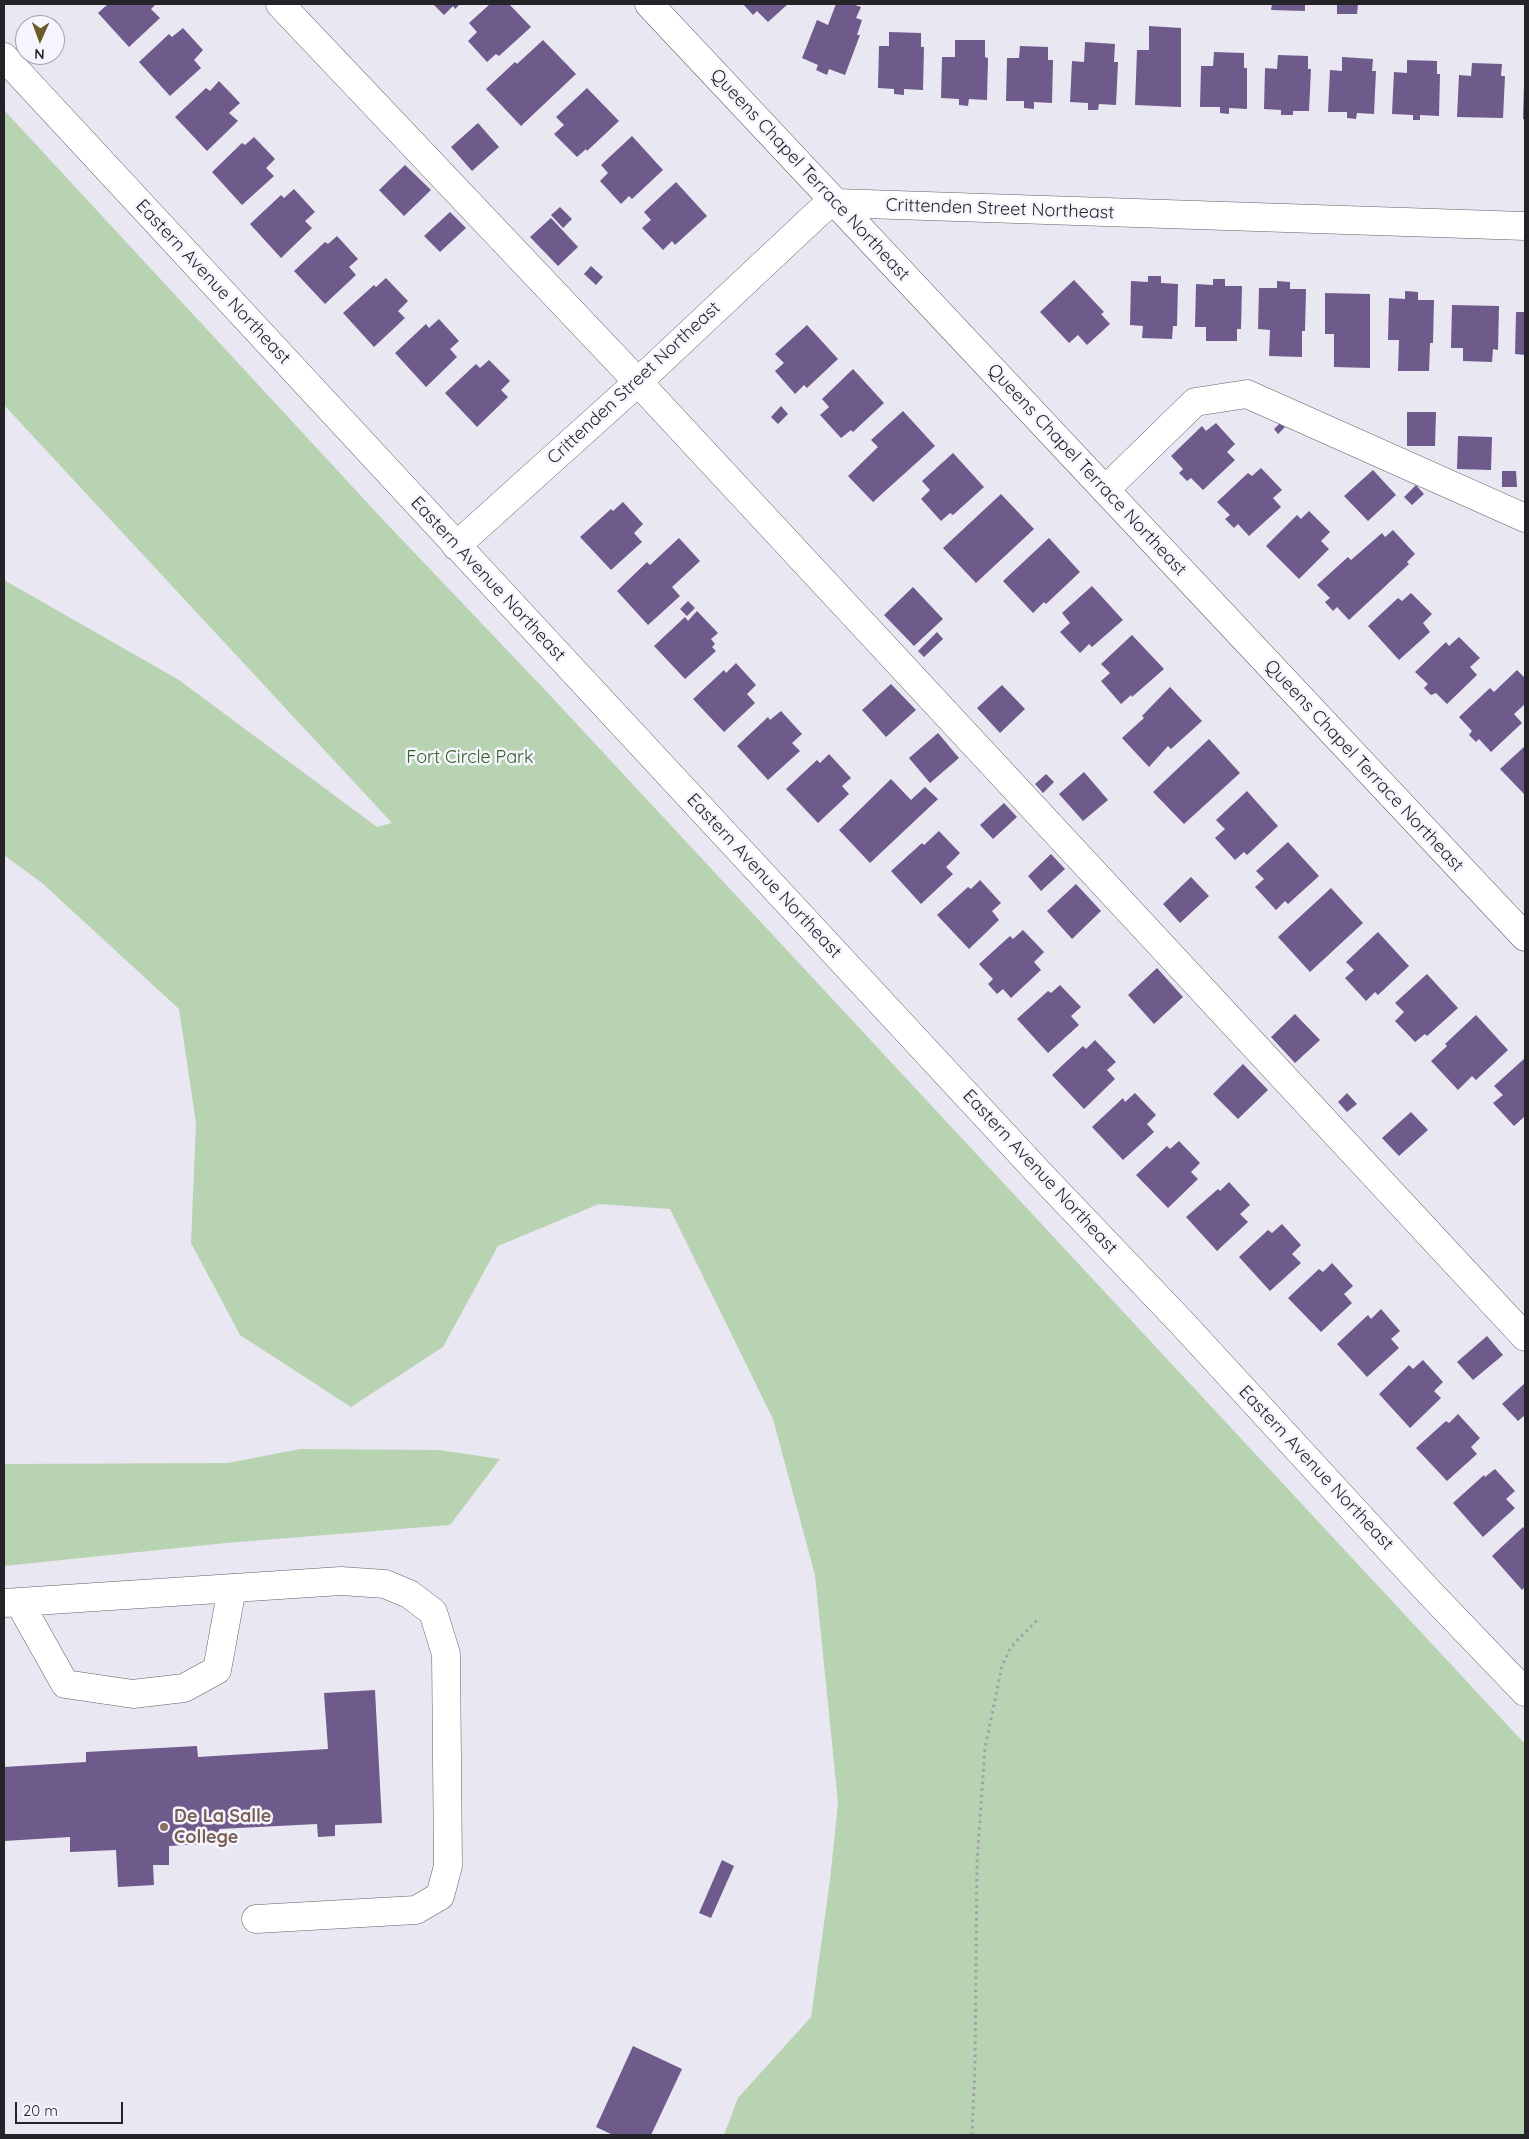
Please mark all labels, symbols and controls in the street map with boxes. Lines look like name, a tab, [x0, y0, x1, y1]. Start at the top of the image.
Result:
north arrow	[15, 15, 65, 65]
text: N	[34, 45, 45, 63]
street label: Queens Chapel Terrace Northeast	[706, 64, 914, 286]
street label: Crittenden Street Northeast	[885, 194, 1115, 224]
street label: Eastern Avenue Northeast	[131, 195, 295, 369]
street label: Crittenden Street Northeast	[543, 297, 725, 469]
street label: Queens Chapel Terrace Northeast	[983, 359, 1191, 581]
street label: Eastern Avenue Northeast	[406, 492, 570, 666]
street label: Queens Chapel Terrace Northeast	[1260, 655, 1468, 877]
park label: Fort Circle Park	[406, 747, 534, 769]
street label: Eastern Avenue Northeast	[682, 789, 846, 963]
street label: Eastern Avenue Northeast	[958, 1085, 1122, 1259]
street label: Eastern Avenue Northeast	[1234, 1381, 1398, 1555]
place label: De La Salle College	[174, 1806, 271, 1848]
marker: De La Salle College	[158, 1821, 170, 1833]
scale bar	[18, 2092, 125, 2124]
text: 20 m	[23, 2101, 58, 2120]

